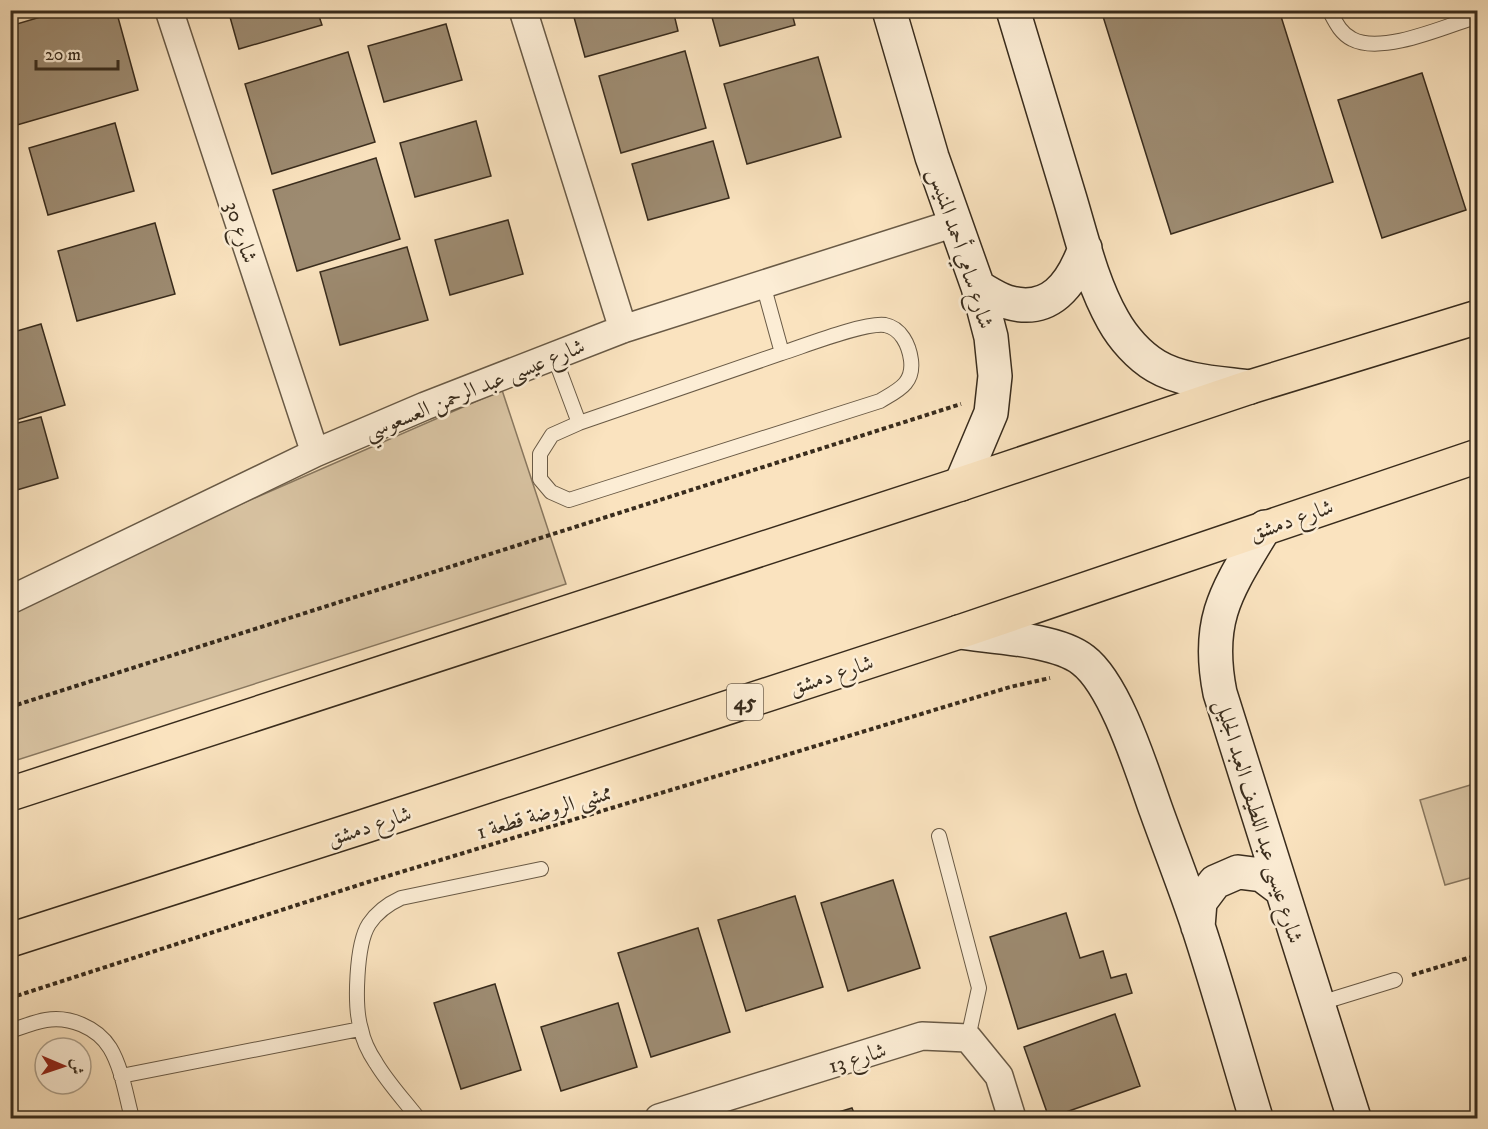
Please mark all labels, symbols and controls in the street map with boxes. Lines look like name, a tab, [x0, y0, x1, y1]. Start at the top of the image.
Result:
scale bar	[36, 33, 118, 71]
text: 20 m	[45, 44, 81, 66]
street label: شارع سامي أحمد المنيس	[918, 164, 1002, 334]
street label: شارع 30	[214, 198, 263, 268]
street label: شارع عيسى عبد الرحمن العسعوسي	[360, 333, 591, 452]
street label: شارع دمشق	[1246, 493, 1338, 551]
street label: شارع دمشق	[786, 649, 878, 706]
road number: 45	[727, 684, 763, 720]
street label: شارع عيسى عبد اللطيف العبد الجليل	[1205, 696, 1309, 948]
street label: ممشى الروضة قطعة 1	[474, 779, 616, 847]
street label: شارع دمشق	[324, 800, 416, 857]
north arrow	[33, 1036, 93, 1096]
street label: شارع 13	[825, 1037, 891, 1084]
text: ش	[67, 1058, 87, 1075]

